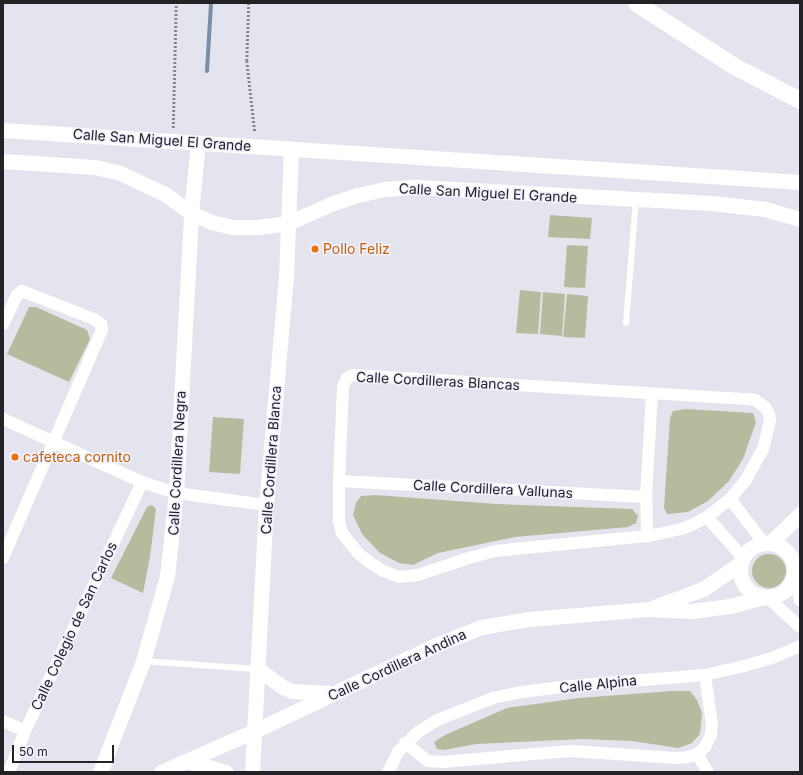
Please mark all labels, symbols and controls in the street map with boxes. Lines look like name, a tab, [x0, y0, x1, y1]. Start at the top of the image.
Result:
street label: Calle San Miguel El Grande	[72, 125, 252, 155]
street label: Calle San Miguel El Grande	[398, 180, 578, 206]
place label: Pollo Feliz	[323, 241, 390, 257]
marker: Pollo Feliz	[310, 244, 320, 254]
street label: Calle Cordilleras Blancas	[356, 368, 520, 394]
street label: Calle Cordillera Blanca	[257, 385, 285, 535]
street label: Calle Cordillera Negra	[165, 390, 189, 536]
place label: cafeteca cornito	[23, 449, 131, 465]
marker: cafeteca cornito	[10, 452, 20, 462]
street label: Calle Cordillera Vallunas	[413, 476, 573, 502]
street label: Calle Colegio de San Carlos	[28, 539, 120, 713]
street label: Calle Cordillera Andina	[325, 626, 469, 704]
street label: Calle Alpina	[558, 672, 638, 696]
scale bar	[14, 737, 116, 763]
text: 50 m	[19, 744, 48, 759]

